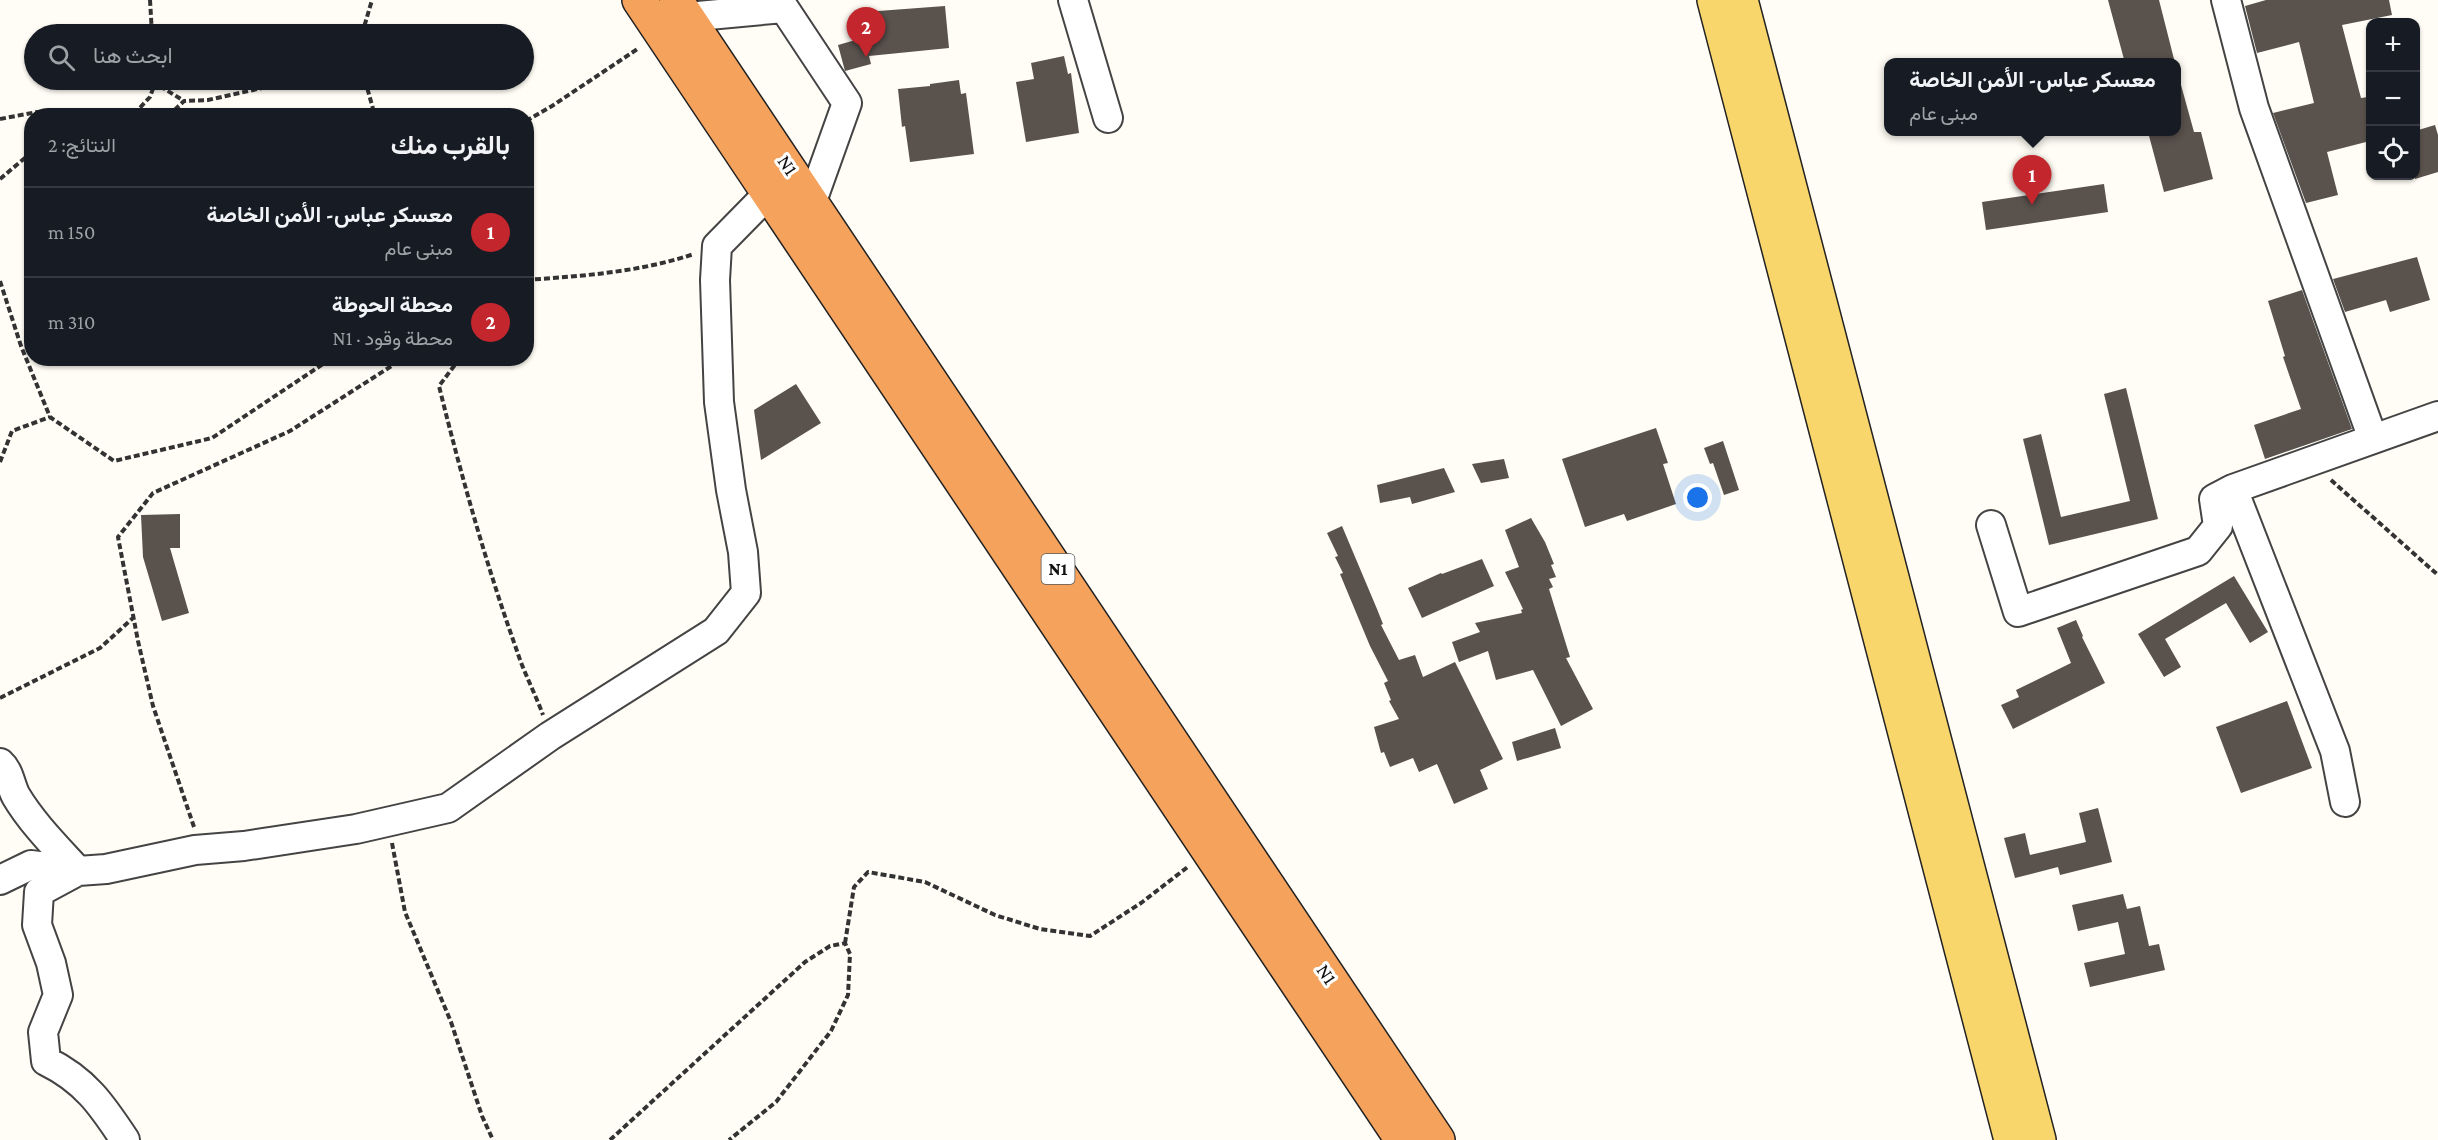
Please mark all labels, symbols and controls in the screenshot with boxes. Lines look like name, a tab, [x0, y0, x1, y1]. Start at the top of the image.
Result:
pin: 2	[846, 8, 886, 57]
map controls	[2366, 18, 2420, 180]
button: +	[2366, 18, 2420, 72]
search box	[24, 24, 534, 90]
icon: search	[45, 41, 78, 74]
text: ابحث هنا	[93, 43, 173, 68]
popup	[1884, 58, 2181, 136]
text: معسكر عباس- الأمن الخاصة	[1909, 67, 2156, 92]
button: −	[2366, 72, 2420, 126]
text: مبنى عام	[1909, 102, 1978, 124]
button: locate	[2366, 126, 2420, 180]
text: بالقرب منك	[391, 131, 510, 160]
text: النتائج: 2	[48, 134, 116, 156]
street label: N1	[773, 151, 803, 179]
pin: 1	[2012, 156, 2052, 205]
text: معسكر عباس- الأمن الخاصة	[207, 202, 453, 227]
text: 150 m	[48, 221, 95, 243]
text: 1	[487, 221, 494, 243]
text: مبنى عام	[384, 237, 453, 259]
text: محطة الحوطة	[332, 292, 453, 317]
text: 310 m	[48, 311, 95, 333]
text: 2	[485, 311, 496, 333]
text: محطة وقود · N1	[332, 327, 453, 349]
your location	[1683, 483, 1712, 512]
road number: N1	[1042, 554, 1074, 584]
street label: N1	[1312, 960, 1342, 988]

